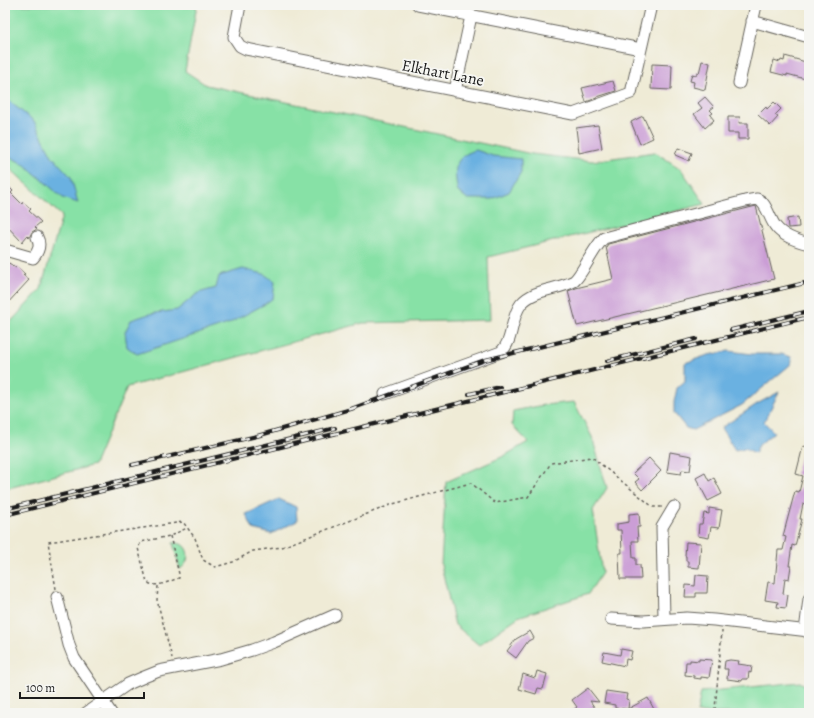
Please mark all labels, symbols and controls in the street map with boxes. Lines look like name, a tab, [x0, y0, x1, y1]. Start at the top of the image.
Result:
street label: Elkhart Lane	[400, 54, 486, 92]
scale bar	[20, 674, 144, 700]
text: 100 m	[26, 680, 55, 696]

